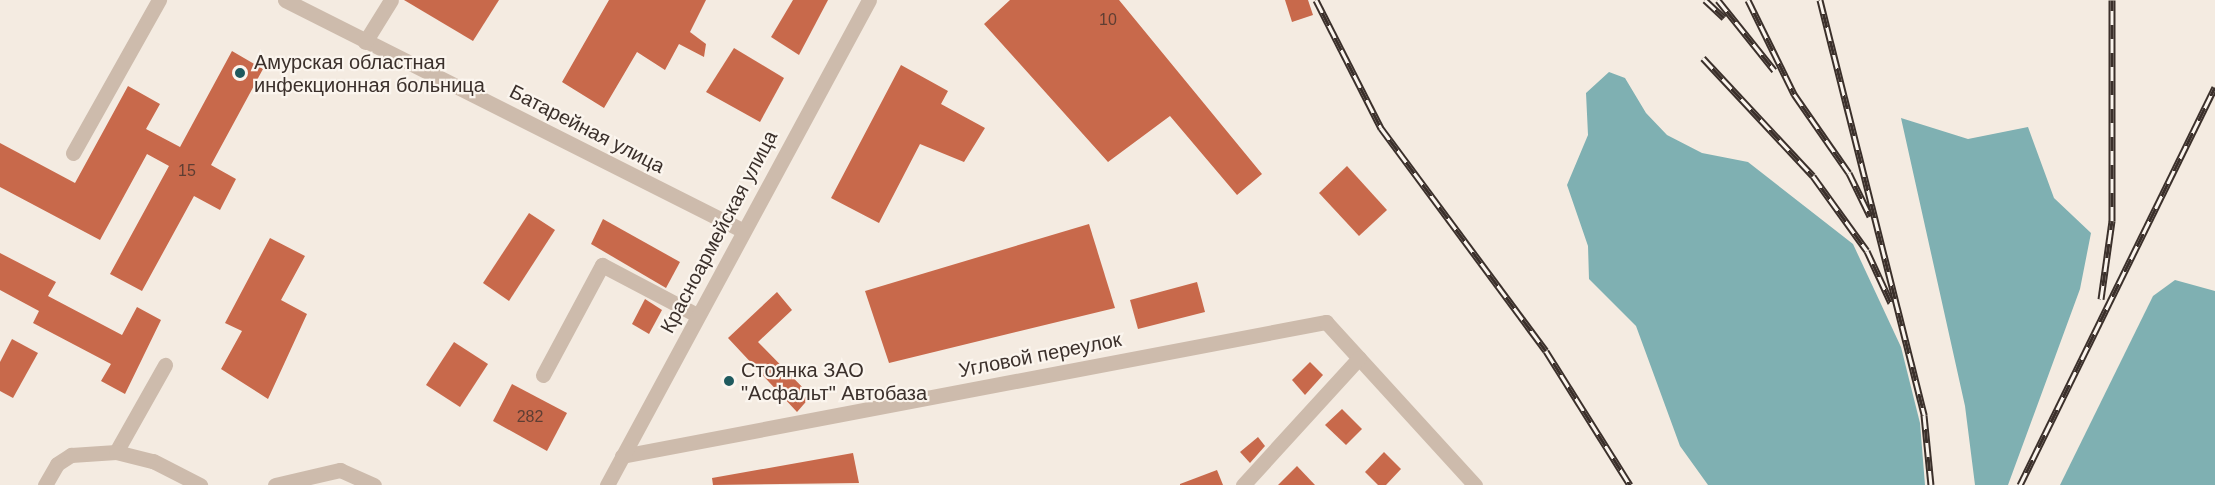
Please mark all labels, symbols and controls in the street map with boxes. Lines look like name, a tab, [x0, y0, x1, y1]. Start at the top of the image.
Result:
house number: 10	[1099, 10, 1117, 30]
place label: Амурская областная инфекционная больница	[254, 50, 485, 97]
marker: Амурская областная инфекционная больница	[231, 64, 249, 82]
street label: Батарейная улица	[505, 80, 669, 178]
street label: Красноармейская улица	[655, 127, 783, 337]
house number: 15	[178, 161, 196, 181]
street label: Угловой переулок	[957, 327, 1123, 383]
place label: Стоянка ЗАО "Асфальт" Автобаза	[741, 358, 927, 405]
marker: Стоянка ЗАО "Асфальт" Автобаза	[722, 374, 736, 388]
house number: 282	[517, 407, 543, 427]

